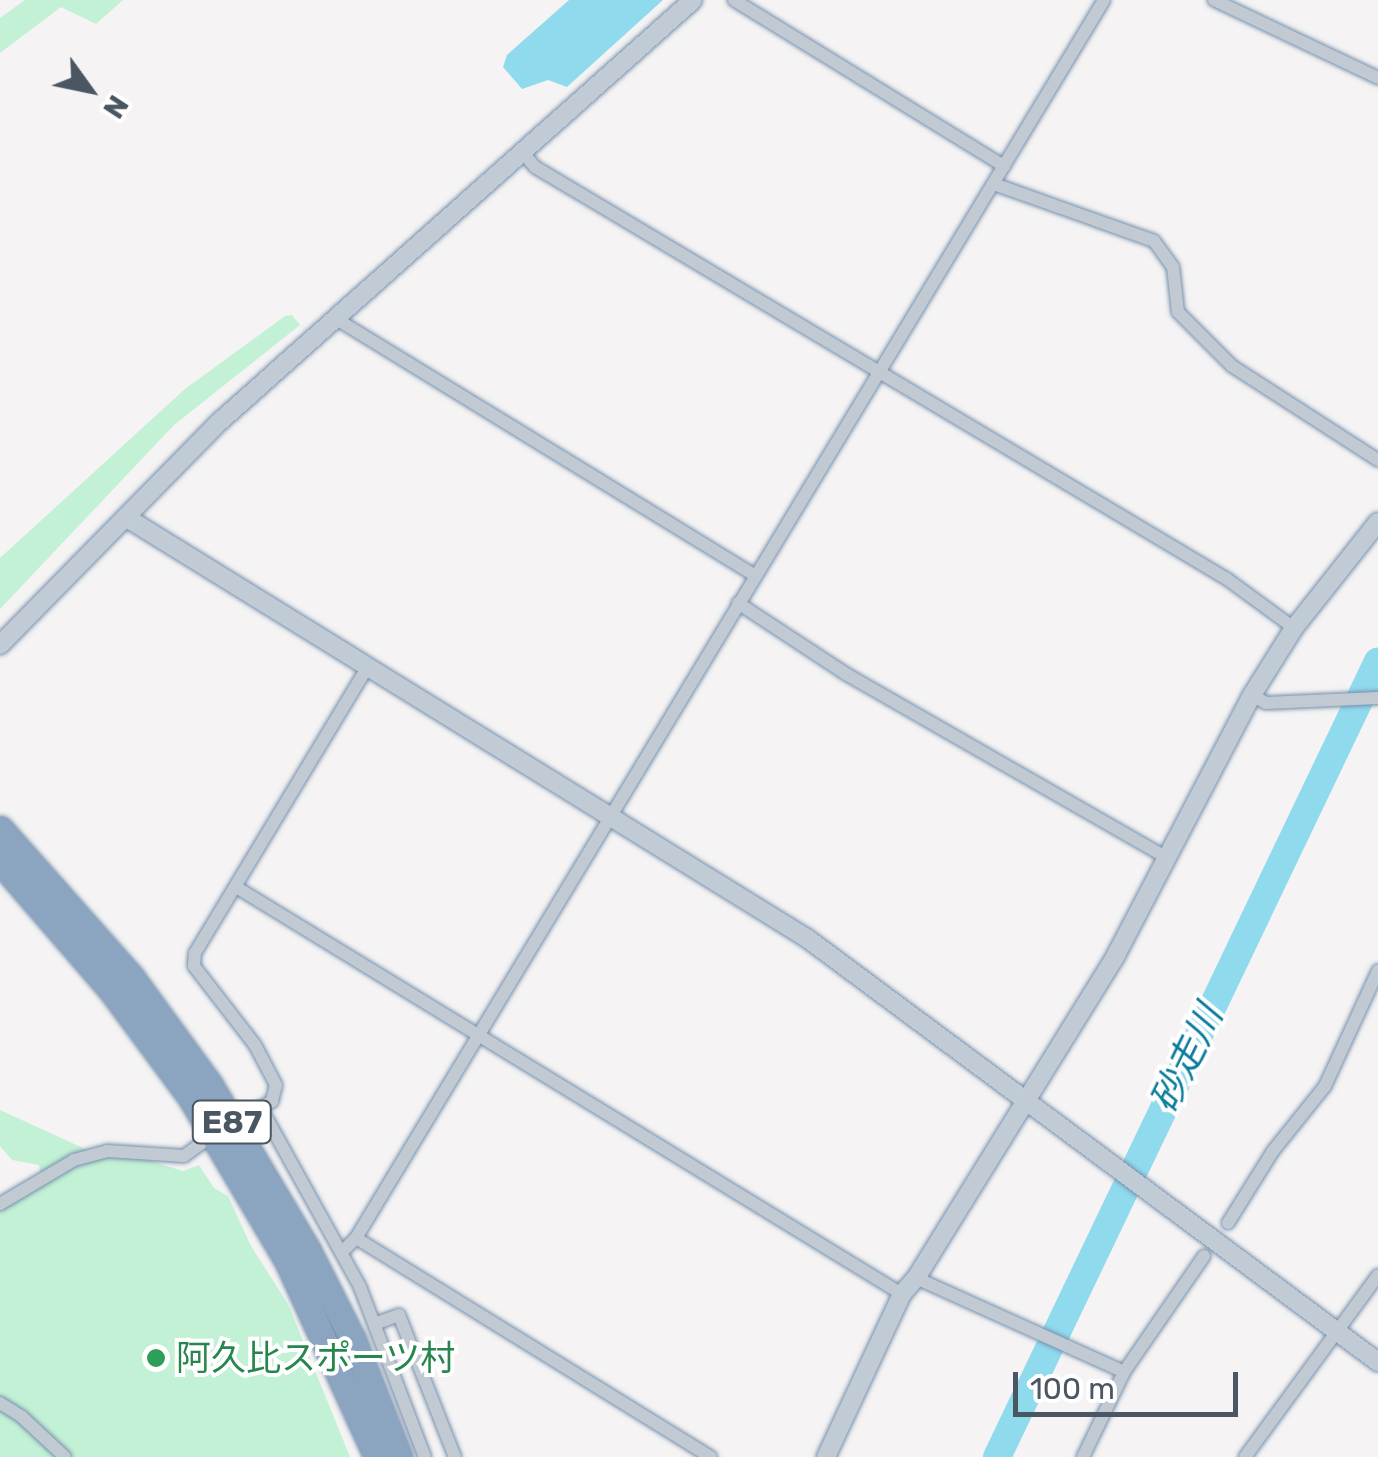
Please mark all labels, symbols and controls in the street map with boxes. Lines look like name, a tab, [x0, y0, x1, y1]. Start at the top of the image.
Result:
north arrow	[40, 40, 140, 140]
text: N	[96, 89, 135, 124]
water label: 砂走川	[1142, 998, 1232, 1120]
road number: E87	[190, 1095, 274, 1149]
place label: 阿久比スポーツ村	[176, 1337, 456, 1379]
marker: 阿久比スポーツ村	[145, 1347, 167, 1369]
scale bar	[1018, 1352, 1243, 1414]
text: 100 m	[1030, 1371, 1115, 1407]

